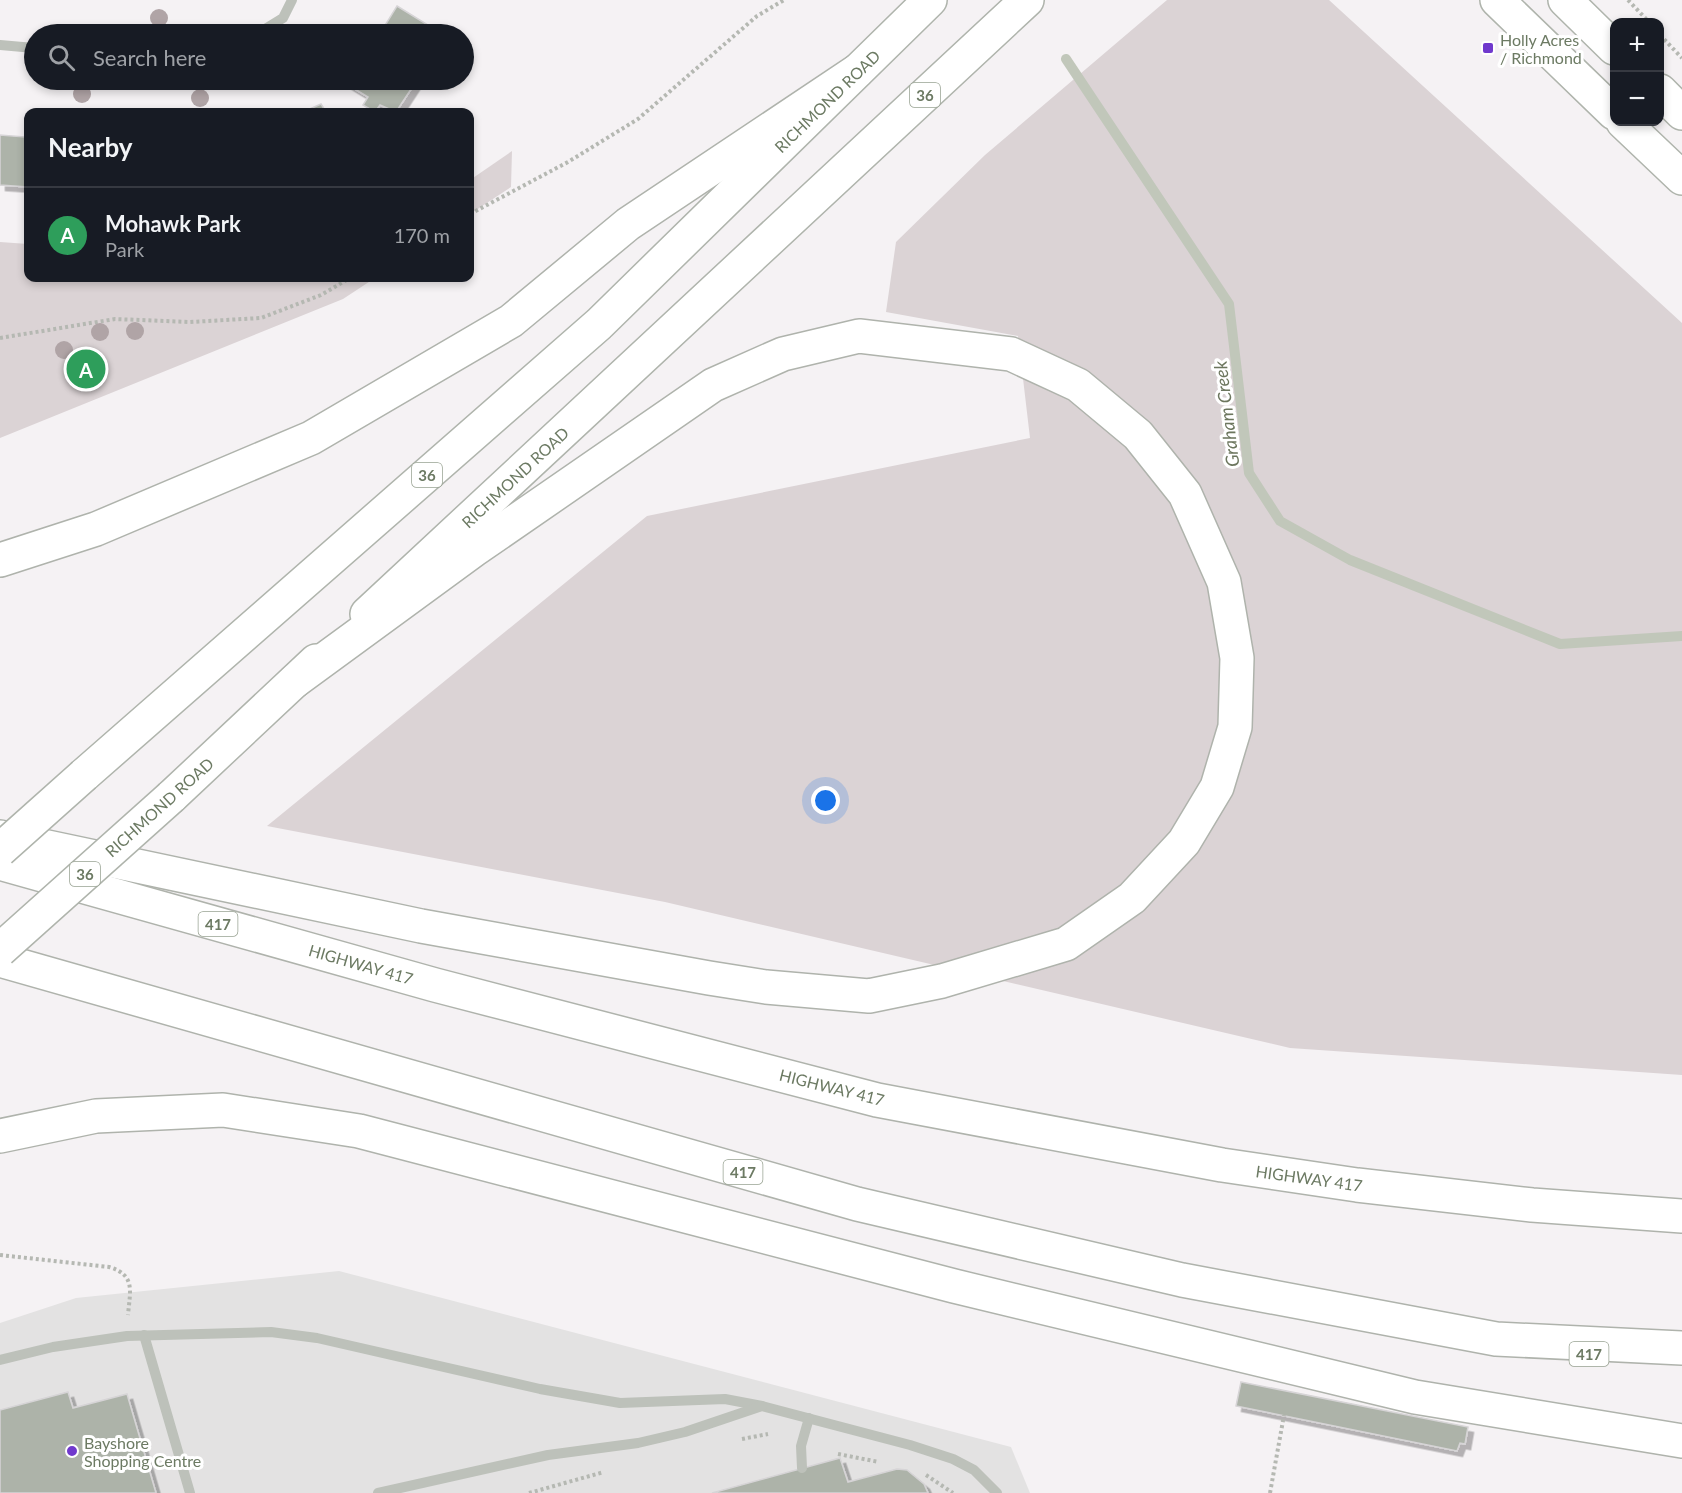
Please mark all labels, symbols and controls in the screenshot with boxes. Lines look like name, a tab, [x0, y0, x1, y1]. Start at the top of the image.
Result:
map controls	[1610, 18, 1664, 126]
button: +	[1610, 18, 1664, 72]
search box	[24, 24, 474, 90]
place label: Holly Acres / Richmond	[1500, 30, 1582, 67]
icon: search	[45, 41, 78, 74]
marker: Holly Acres / Richmond	[1481, 41, 1495, 55]
text: Search here	[93, 44, 206, 71]
street label: RICHMOND ROAD	[770, 46, 884, 156]
button: −	[1610, 72, 1664, 126]
road number: 36	[910, 83, 940, 107]
text: Nearby	[48, 131, 133, 163]
text: Mohawk Park	[105, 210, 241, 237]
text: A	[61, 223, 74, 247]
text: 170 m	[394, 223, 450, 247]
text: Park	[105, 237, 144, 261]
pin: A	[66, 346, 106, 392]
water label: Graham Creek	[1209, 359, 1243, 468]
street label: RICHMOND ROAD	[458, 423, 572, 531]
road number: 36	[412, 463, 442, 487]
street label: RICHMOND ROAD	[101, 753, 217, 861]
your location	[811, 786, 840, 815]
road number: 36	[70, 862, 100, 886]
road number: 417	[198, 912, 238, 936]
street label: HIGHWAY 417	[307, 940, 415, 988]
street label: HIGHWAY 417	[778, 1065, 886, 1109]
road number: 417	[724, 1160, 762, 1184]
street label: HIGHWAY 417	[1254, 1161, 1364, 1195]
road number: 417	[1570, 1342, 1608, 1366]
place label: Bayshore Shopping Centre	[84, 1433, 201, 1470]
marker: Bayshore Shopping Centre	[65, 1444, 79, 1458]

